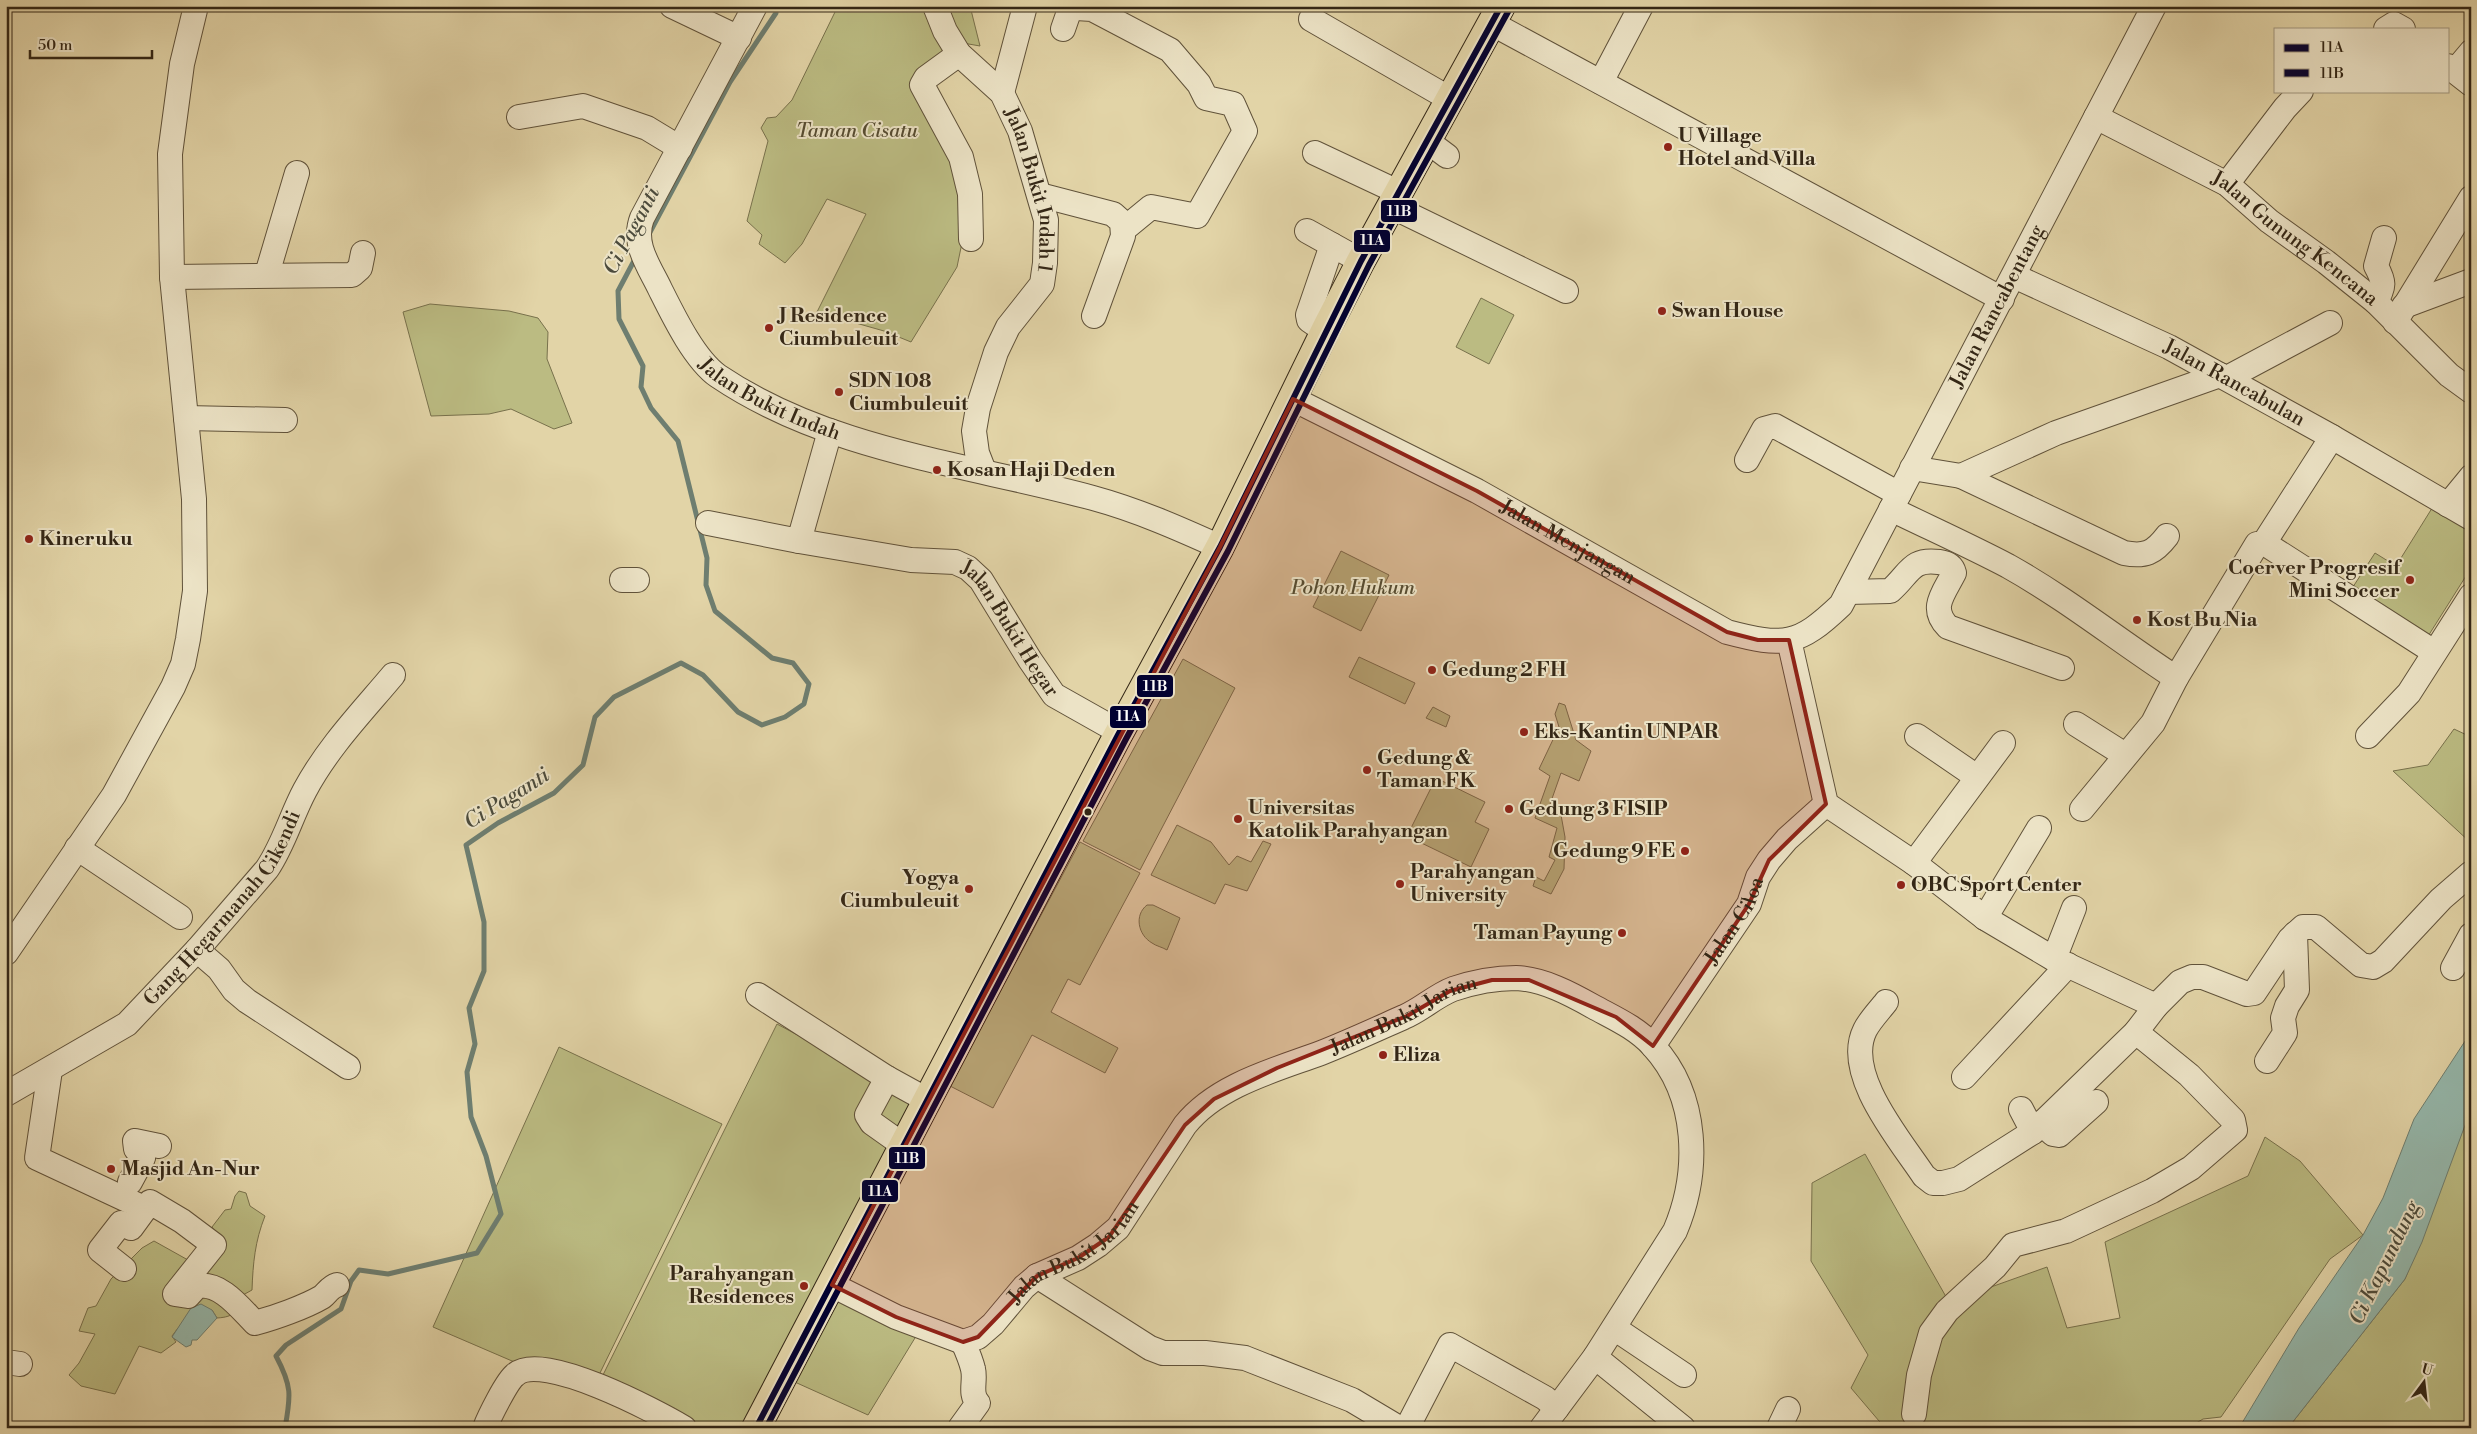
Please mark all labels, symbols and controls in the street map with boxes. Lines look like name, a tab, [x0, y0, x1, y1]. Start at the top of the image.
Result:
scale bar	[30, 28, 152, 60]
legend	[2274, 28, 2450, 92]
text: 50 m	[38, 36, 72, 55]
text: 11A	[2320, 38, 2344, 57]
text: 11B	[2320, 64, 2344, 83]
street label: Jalan Bukit Indah 1	[998, 102, 1059, 274]
park label: Taman Cisatu	[796, 119, 919, 144]
place label: U Village Hotel and Villa	[1678, 124, 1816, 172]
marker: U Village Hotel and Villa	[1662, 141, 1674, 153]
street label: Jalan Gunung Kencana	[2206, 165, 2384, 312]
water label: Ci Paganti	[598, 182, 666, 280]
line badge: 11B	[1380, 199, 1418, 223]
text: 11B	[1387, 203, 1411, 221]
street label: Jalan Rancabentang	[1944, 220, 2050, 393]
line badge: 11A	[1353, 229, 1391, 253]
text: 11A	[1360, 232, 1385, 250]
place label: Swan House	[1672, 299, 1784, 324]
place label: J Residence Ciumbuleuit	[776, 304, 899, 352]
marker: Swan House	[1656, 305, 1668, 317]
marker: J Residence Ciumbuleuit	[763, 322, 775, 334]
street label: Jalan Rancabulan	[2159, 333, 2310, 432]
street label: Jalan Bukit Indah	[692, 352, 844, 446]
place label: SDN 108 Ciumbuleuit	[849, 369, 969, 417]
marker: SDN 108 Ciumbuleuit	[833, 386, 845, 398]
place label: Kosan Haji Deden	[947, 458, 1116, 483]
marker: Kosan Haji Deden	[931, 464, 943, 476]
street label: Jalan Menjangan	[1495, 494, 1640, 590]
place label: Kineruku	[39, 527, 133, 552]
marker: Kineruku	[23, 533, 35, 545]
street label: Jalan Bukit Hegar	[957, 554, 1064, 702]
place label: Coerver Progresif Mini Soccer	[2228, 556, 2403, 604]
marker: Coerver Progresif Mini Soccer	[2404, 574, 2416, 586]
park label: Pohon Hukum	[1290, 576, 1416, 601]
place label: Kost Bu Nia	[2147, 608, 2258, 633]
marker: Kost Bu Nia	[2131, 614, 2143, 626]
place label: Gedung 2 FH	[1442, 658, 1567, 683]
marker: Gedung 2 FH	[1426, 664, 1438, 676]
line badge: 11B	[1136, 674, 1174, 698]
text: 11B	[1143, 678, 1167, 696]
line badge: 11A	[1109, 705, 1147, 729]
text: 11A	[1116, 708, 1141, 726]
place label: Eks-Kantin UNPAR	[1534, 720, 1720, 745]
marker: Eks-Kantin UNPAR	[1518, 726, 1530, 738]
place label: Gedung & Taman FK	[1377, 746, 1476, 794]
water label: Ci Paganti	[459, 762, 555, 835]
marker: Gedung & Taman FK	[1361, 764, 1373, 776]
place label: Universitas Katolik Parahyangan	[1248, 796, 1448, 844]
place label: Gedung 3 FISIP	[1519, 797, 1667, 822]
marker: Gedung 3 FISIP	[1503, 803, 1515, 815]
street label: Gang Hegarmanah Cikendi	[138, 806, 306, 1011]
unlabelled marker	[1083, 807, 1093, 817]
marker: Universitas Katolik Parahyangan	[1232, 813, 1244, 825]
place label: Gedung 9 FE	[1553, 839, 1675, 864]
marker: Gedung 9 FE	[1679, 845, 1691, 857]
place label: Parahyangan University	[1410, 860, 1535, 908]
place label: Yogya Ciumbuleuit	[840, 866, 960, 914]
street label: Jalan Ciloa	[1699, 873, 1770, 970]
place label: OBC Sport Center	[1911, 873, 2082, 898]
marker: Parahyangan University	[1394, 878, 1406, 890]
marker: OBC Sport Center	[1895, 879, 1907, 891]
marker: Yogya Ciumbuleuit	[963, 883, 975, 895]
place label: Taman Payung	[1474, 921, 1613, 946]
marker: Taman Payung	[1616, 927, 1628, 939]
street label: Jalan Bukit Jarian	[1326, 970, 1480, 1061]
place label: Eliza	[1393, 1043, 1440, 1068]
marker: Eliza	[1377, 1049, 1389, 1061]
line badge: 11B	[888, 1146, 926, 1170]
text: 11B	[895, 1150, 919, 1168]
place label: Masjid An-Nur	[121, 1157, 260, 1182]
marker: Masjid An-Nur	[105, 1163, 117, 1175]
line badge: 11A	[861, 1179, 899, 1203]
text: 11A	[868, 1183, 893, 1201]
street label: Jalan Bukit Jarian	[1002, 1196, 1145, 1310]
water label: Ci Kapundung	[2344, 1196, 2427, 1329]
place label: Parahyangan Residences	[669, 1262, 795, 1310]
marker: Parahyangan Residences	[798, 1280, 810, 1292]
north arrow	[2400, 1356, 2450, 1406]
text: U	[2420, 1360, 2435, 1381]

